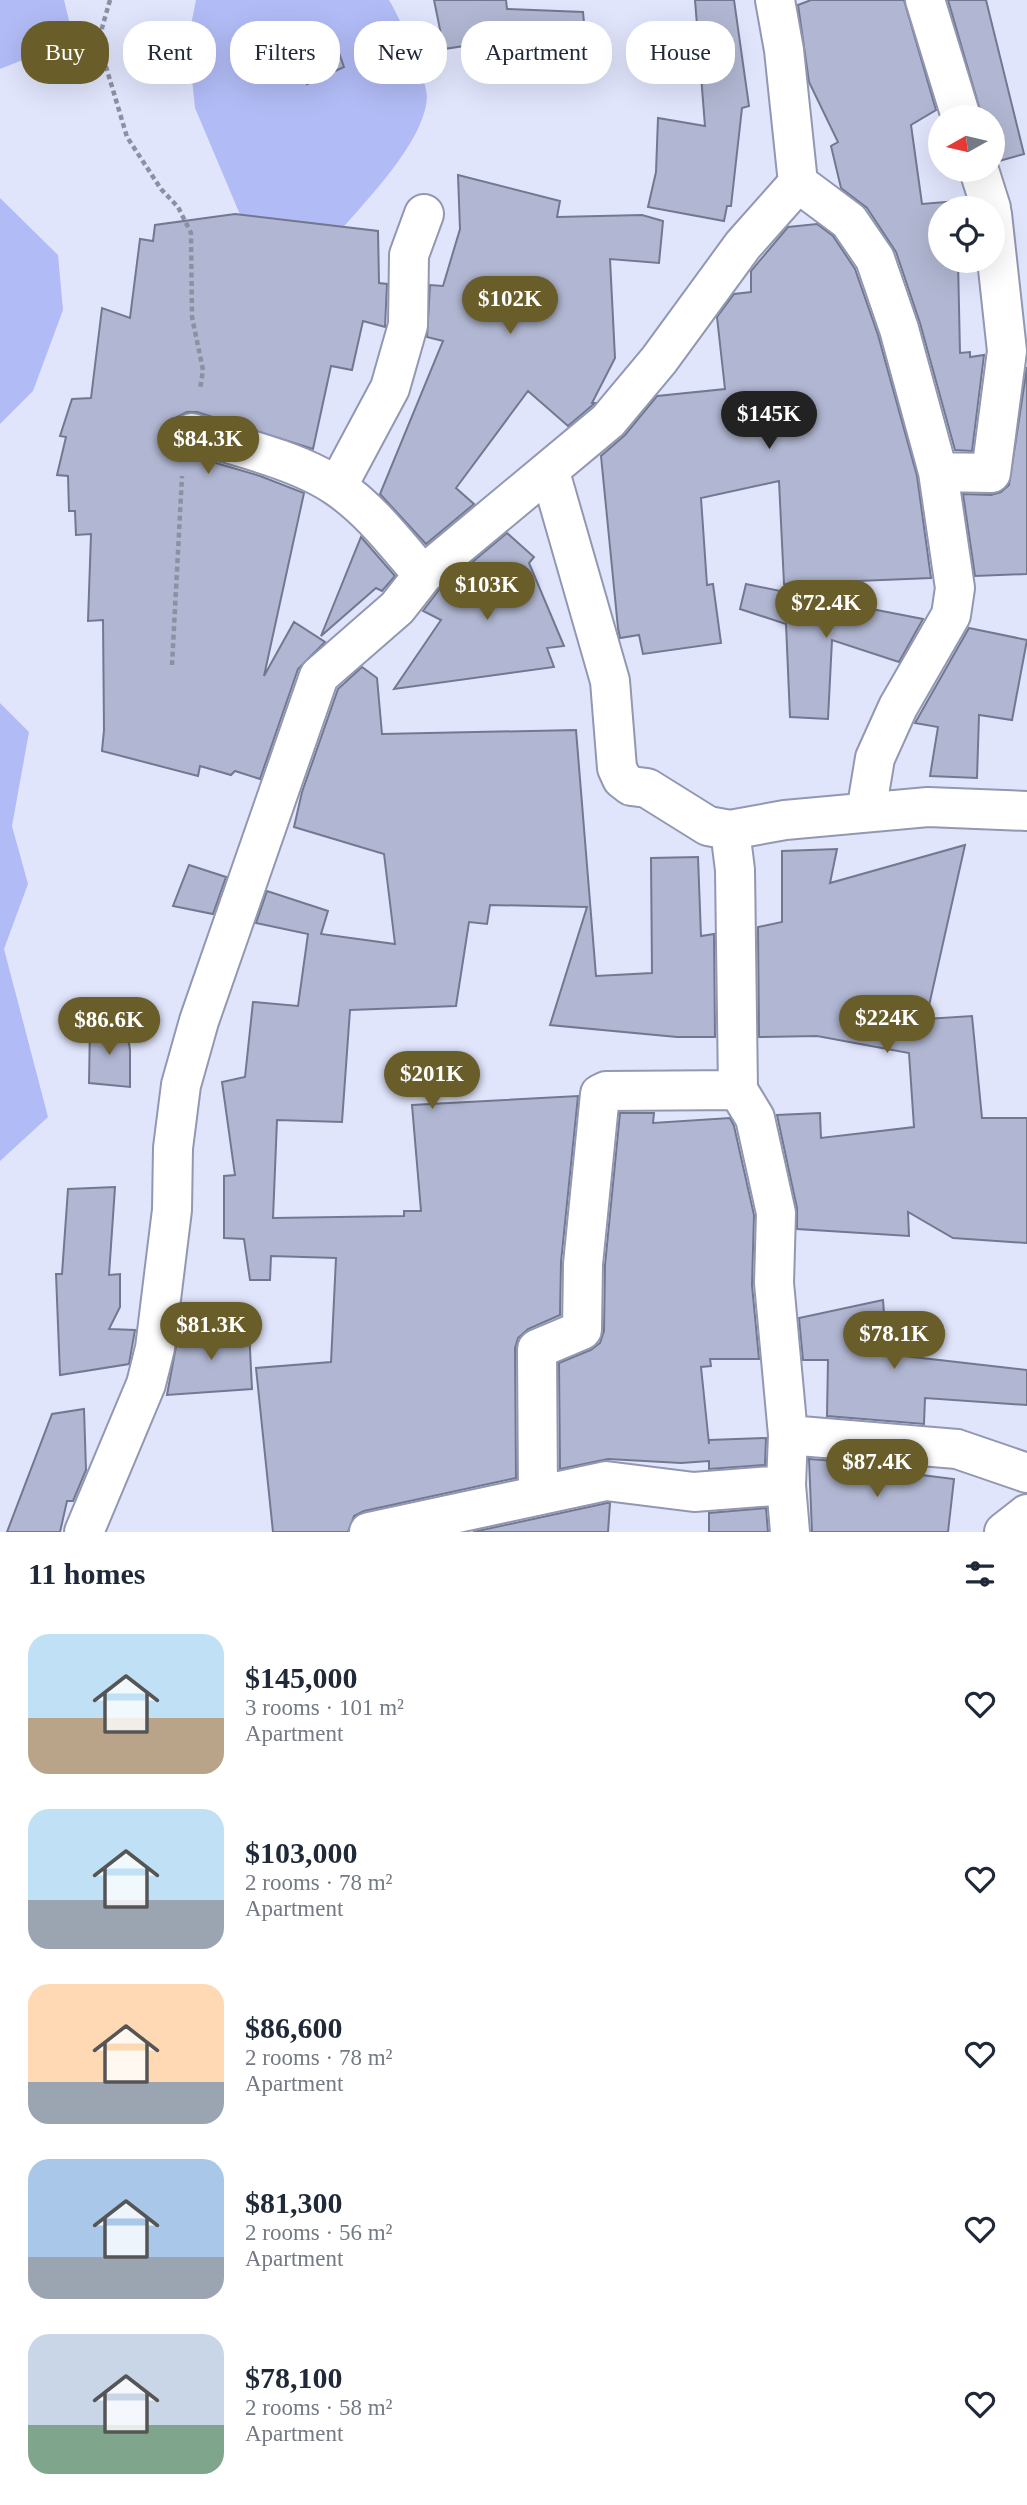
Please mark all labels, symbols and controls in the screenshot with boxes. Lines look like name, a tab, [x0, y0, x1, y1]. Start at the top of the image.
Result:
chip: Buy	[21, 21, 109, 84]
chip: Rent	[123, 21, 216, 84]
chip: Filters	[230, 21, 340, 84]
chip: New	[354, 21, 447, 84]
chip: Apartment	[461, 21, 612, 84]
chip: House	[626, 21, 735, 84]
north arrow	[928, 105, 1004, 182]
map controls	[928, 105, 1005, 273]
button: locate	[928, 196, 1005, 273]
pin: $102K	[461, 276, 559, 336]
text: $102K	[478, 286, 542, 311]
pin: $145K	[720, 392, 818, 451]
text: $145K	[737, 401, 801, 426]
pin: $84.3K	[151, 416, 265, 476]
text: $84.3K	[173, 426, 243, 451]
pin: $103K	[438, 562, 536, 622]
text: $103K	[455, 572, 519, 597]
pin: $72.4K	[769, 580, 883, 640]
text: $72.4K	[791, 590, 861, 615]
pin: $224K	[838, 996, 936, 1055]
pin: $86.6K	[52, 998, 166, 1057]
text: $224K	[855, 1005, 919, 1030]
text: $86.6K	[74, 1007, 144, 1032]
pin: $201K	[383, 1052, 481, 1111]
text: $201K	[400, 1061, 464, 1086]
pin: $81.3K	[154, 1302, 268, 1362]
text: $81.3K	[176, 1312, 246, 1337]
pin: $78.1K	[837, 1312, 951, 1371]
text: $78.1K	[859, 1321, 929, 1346]
pin: $87.4K	[820, 1440, 934, 1499]
text: $87.4K	[842, 1449, 912, 1474]
icon: filters	[961, 1555, 999, 1593]
text: 11 homes	[28, 1557, 146, 1590]
text: $145,000	[245, 1661, 358, 1694]
icon: home	[84, 1662, 168, 1746]
icon: heart	[961, 1685, 999, 1723]
text: 3 rooms · 101 m²	[245, 1695, 404, 1720]
text: Apartment	[245, 1721, 343, 1746]
text: $103,000	[245, 1836, 358, 1869]
icon: home	[84, 1837, 168, 1921]
icon: heart	[961, 1860, 999, 1898]
text: 2 rooms · 78 m²	[245, 1870, 392, 1895]
text: Apartment	[245, 1896, 343, 1921]
text: $86,600	[245, 2011, 343, 2044]
icon: home	[84, 2012, 168, 2096]
icon: heart	[961, 2035, 999, 2073]
text: 2 rooms · 78 m²	[245, 2045, 392, 2070]
text: Apartment	[245, 2071, 343, 2096]
text: $81,300	[245, 2186, 343, 2219]
icon: home	[84, 2187, 168, 2271]
icon: heart	[961, 2210, 999, 2248]
text: 2 rooms · 56 m²	[245, 2220, 392, 2245]
text: Apartment	[245, 2246, 343, 2271]
text: $78,100	[245, 2361, 343, 2394]
icon: home	[84, 2362, 168, 2446]
icon: heart	[961, 2385, 999, 2423]
text: 2 rooms · 58 m²	[245, 2395, 392, 2420]
text: Apartment	[245, 2421, 343, 2446]

